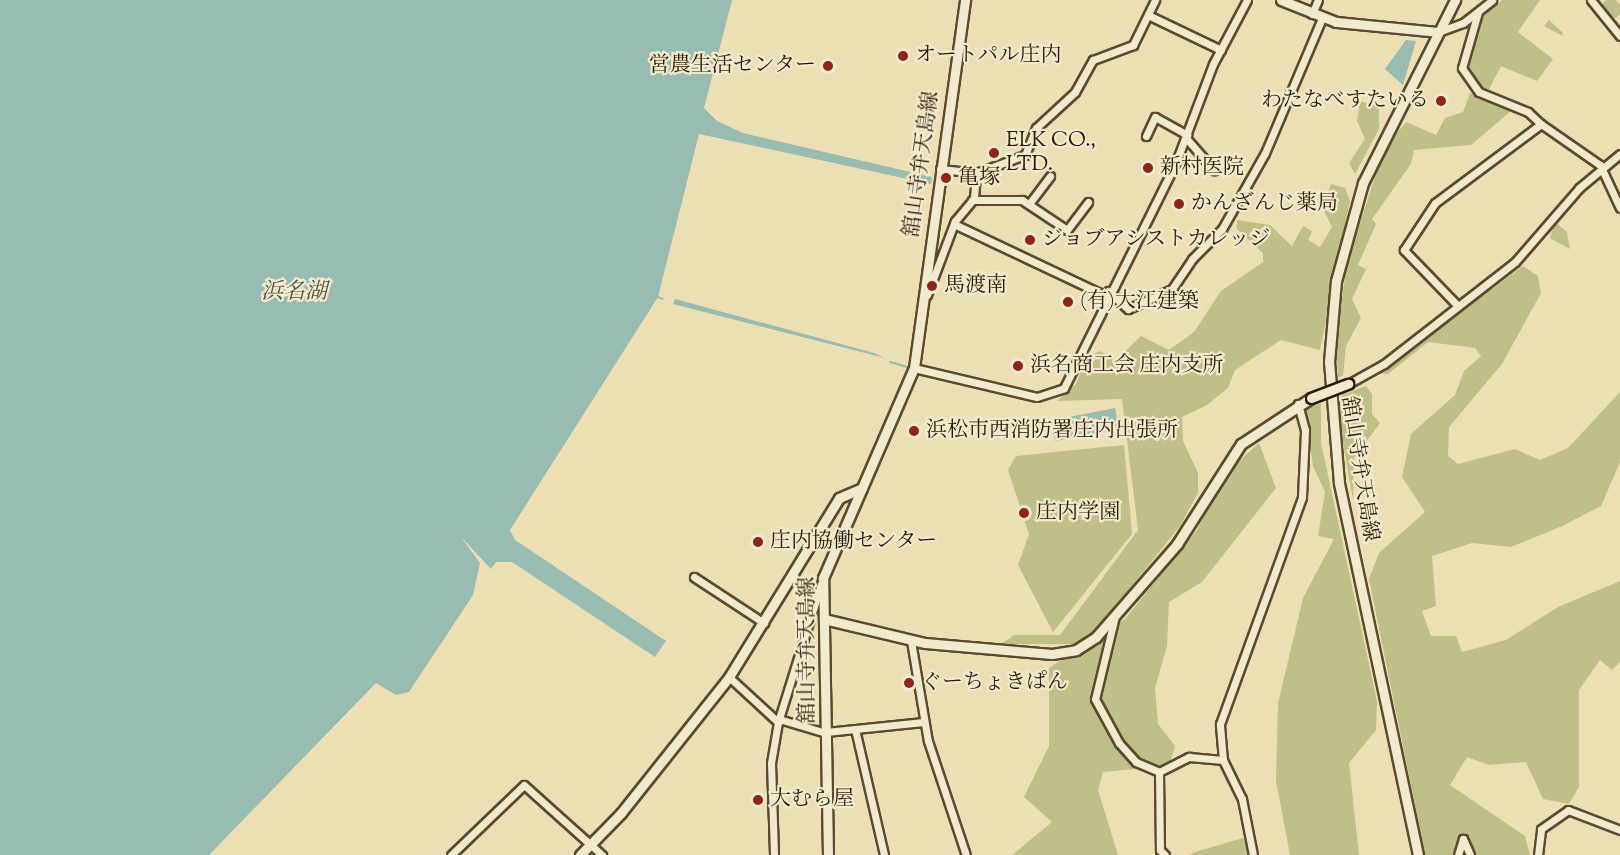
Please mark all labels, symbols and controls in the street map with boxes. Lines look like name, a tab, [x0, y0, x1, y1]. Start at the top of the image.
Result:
place label: オートパル庄内	[915, 43, 1062, 69]
marker: オートパル庄内	[896, 49, 910, 63]
place label: 営農生活センター	[648, 53, 816, 79]
marker: 営農生活センター	[821, 59, 835, 73]
place label: わたなべすたいる	[1261, 88, 1429, 114]
street label: 舘山寺弁天島線	[899, 89, 945, 239]
marker: わたなべすたいる	[1434, 94, 1448, 108]
place label: ELK CO., LTD.	[1006, 128, 1096, 178]
marker: ELK CO., LTD.	[987, 146, 1001, 160]
place label: 新村医院	[1160, 155, 1244, 181]
marker: 新村医院	[1141, 161, 1155, 175]
place label: 亀塚	[958, 165, 1000, 191]
marker: 亀塚	[939, 171, 953, 185]
place label: かんざんじ薬局	[1191, 191, 1338, 217]
marker: かんざんじ薬局	[1172, 197, 1186, 211]
place label: ジョブアシストカレッジ	[1042, 227, 1273, 253]
marker: ジョブアシストカレッジ	[1023, 233, 1037, 247]
place label: 馬渡南	[944, 273, 1007, 299]
marker: 馬渡南	[925, 279, 939, 293]
water label: 浜名湖	[261, 281, 327, 307]
place label: (有)大江建築	[1080, 289, 1199, 315]
marker: (有)大江建築	[1061, 295, 1075, 309]
place label: 浜名商工会 庄内支所	[1030, 353, 1223, 379]
marker: 浜名商工会 庄内支所	[1011, 359, 1025, 373]
street label: 舘山寺弁天島線	[1335, 394, 1383, 544]
place label: 浜松市西消防署庄内出張所	[926, 418, 1178, 444]
marker: 浜松市西消防署庄内出張所	[907, 424, 921, 438]
place label: 庄内学園	[1036, 500, 1120, 526]
marker: 庄内学園	[1017, 506, 1031, 520]
place label: 庄内協働センター	[770, 529, 938, 555]
marker: 庄内協働センター	[751, 535, 765, 549]
street label: 舘山寺弁天島線	[795, 577, 821, 723]
place label: ぐーちょきぱん	[921, 670, 1068, 696]
marker: ぐーちょきぱん	[902, 676, 916, 690]
place label: 大むら屋	[770, 787, 854, 813]
marker: 大むら屋	[751, 793, 765, 807]

